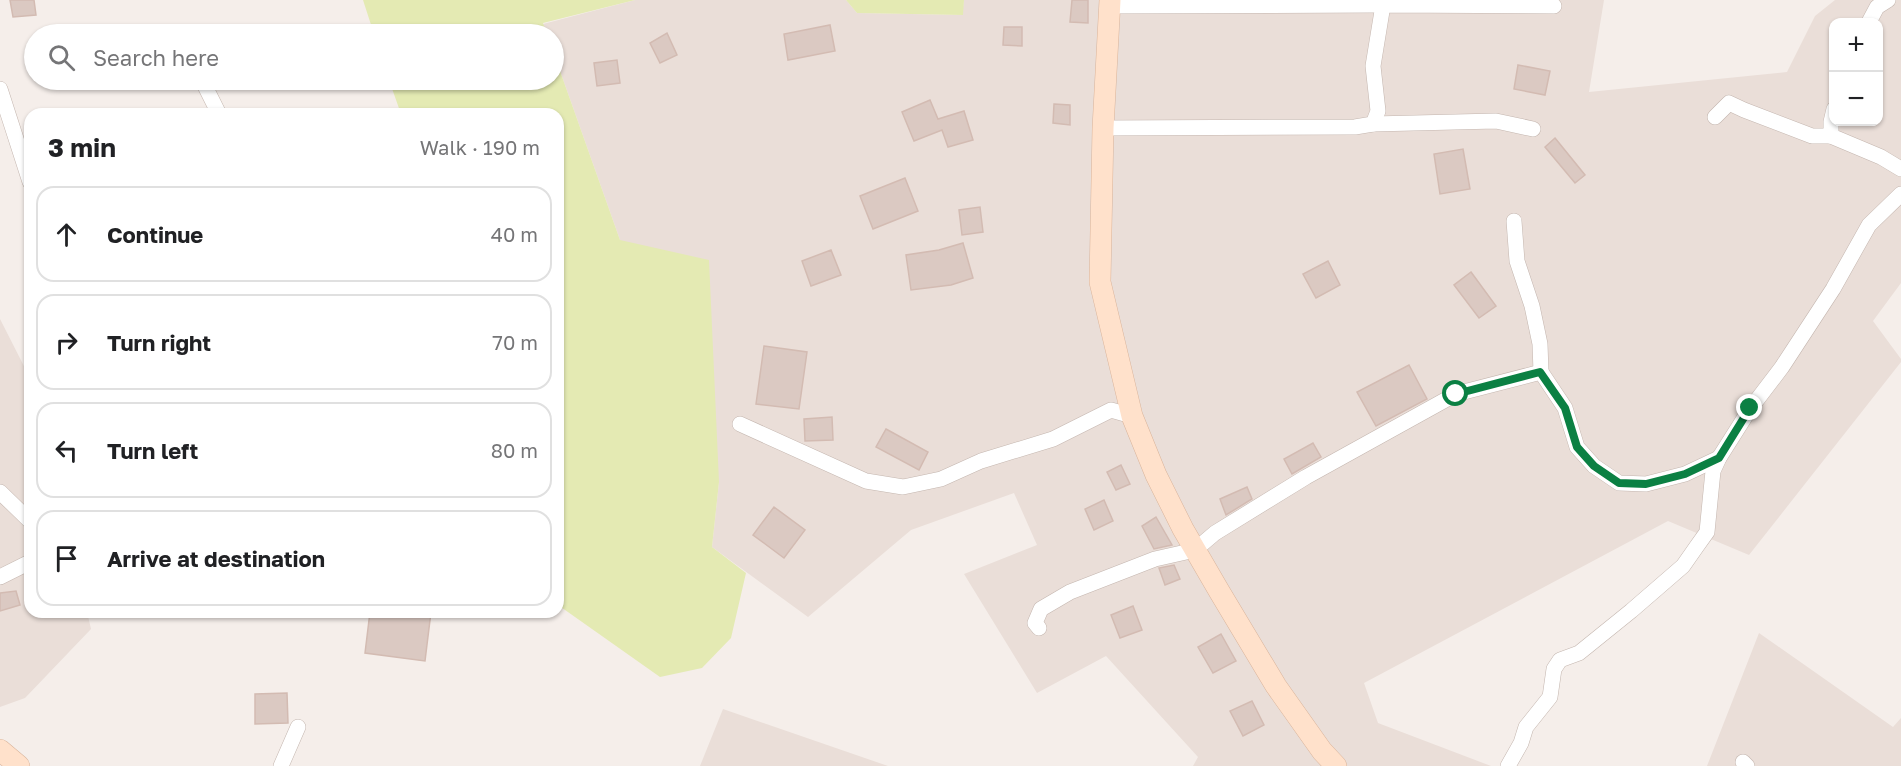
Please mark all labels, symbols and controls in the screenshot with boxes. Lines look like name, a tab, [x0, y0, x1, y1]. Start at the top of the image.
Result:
map controls	[1829, 18, 1883, 126]
button: +	[1829, 18, 1883, 72]
search box	[24, 24, 564, 90]
icon: search	[45, 41, 78, 74]
text: Search here	[93, 44, 219, 71]
button: −	[1829, 72, 1883, 126]
text: 3 min	[48, 132, 116, 163]
text: Walk · 190 m	[420, 135, 540, 159]
icon: ahead	[50, 218, 83, 251]
text: Continue	[107, 221, 203, 248]
text: 40 m	[491, 222, 538, 246]
icon: right	[50, 326, 83, 359]
text: Turn right	[107, 329, 211, 356]
text: 70 m	[492, 330, 538, 354]
route start	[1442, 380, 1468, 406]
route end	[1736, 394, 1762, 420]
icon: left	[50, 434, 83, 467]
text: Turn left	[107, 437, 198, 464]
text: 80 m	[491, 438, 538, 462]
icon: arrive	[50, 542, 83, 575]
text: Arrive at destination	[107, 545, 325, 572]

